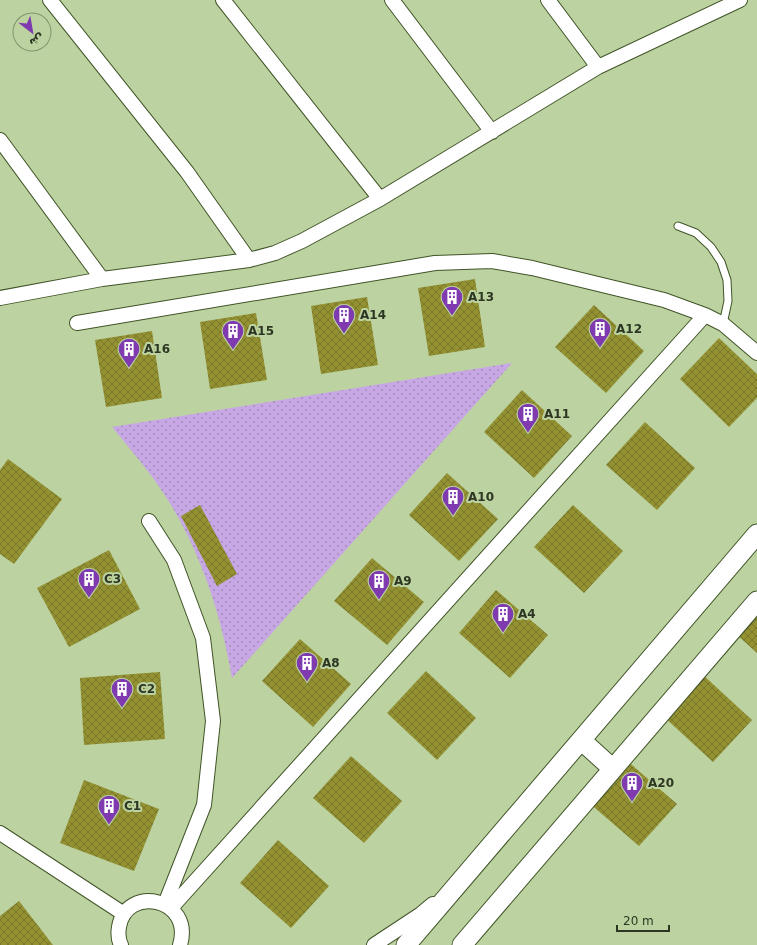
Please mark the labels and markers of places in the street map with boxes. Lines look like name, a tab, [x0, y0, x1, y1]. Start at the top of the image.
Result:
building icon: A13	[439, 284, 465, 317]
place label: A13	[468, 290, 494, 304]
building icon: A14	[331, 302, 357, 335]
place label: A14	[360, 308, 386, 322]
building icon: A12	[587, 316, 613, 349]
building icon: A15	[220, 318, 246, 351]
place label: A12	[616, 322, 642, 336]
place label: A15	[248, 324, 274, 338]
building icon: A16	[116, 336, 142, 369]
place label: A16	[144, 342, 170, 356]
building icon: A11	[515, 401, 541, 434]
place label: A11	[544, 407, 570, 421]
building icon: A10	[440, 484, 466, 517]
place label: A10	[468, 490, 494, 504]
building icon: C3	[76, 566, 102, 599]
building icon: A9	[366, 568, 392, 601]
place label: C3	[104, 572, 121, 586]
place label: A9	[394, 574, 412, 588]
building icon: A4	[490, 601, 516, 634]
place label: A4	[518, 607, 536, 621]
building icon: A8	[294, 650, 320, 683]
place label: A8	[322, 656, 340, 670]
building icon: C2	[109, 676, 135, 709]
place label: C2	[138, 682, 155, 696]
building icon: A20	[619, 770, 645, 803]
place label: A20	[648, 776, 674, 790]
building icon: C1	[96, 793, 122, 826]
place label: C1	[124, 799, 141, 813]

